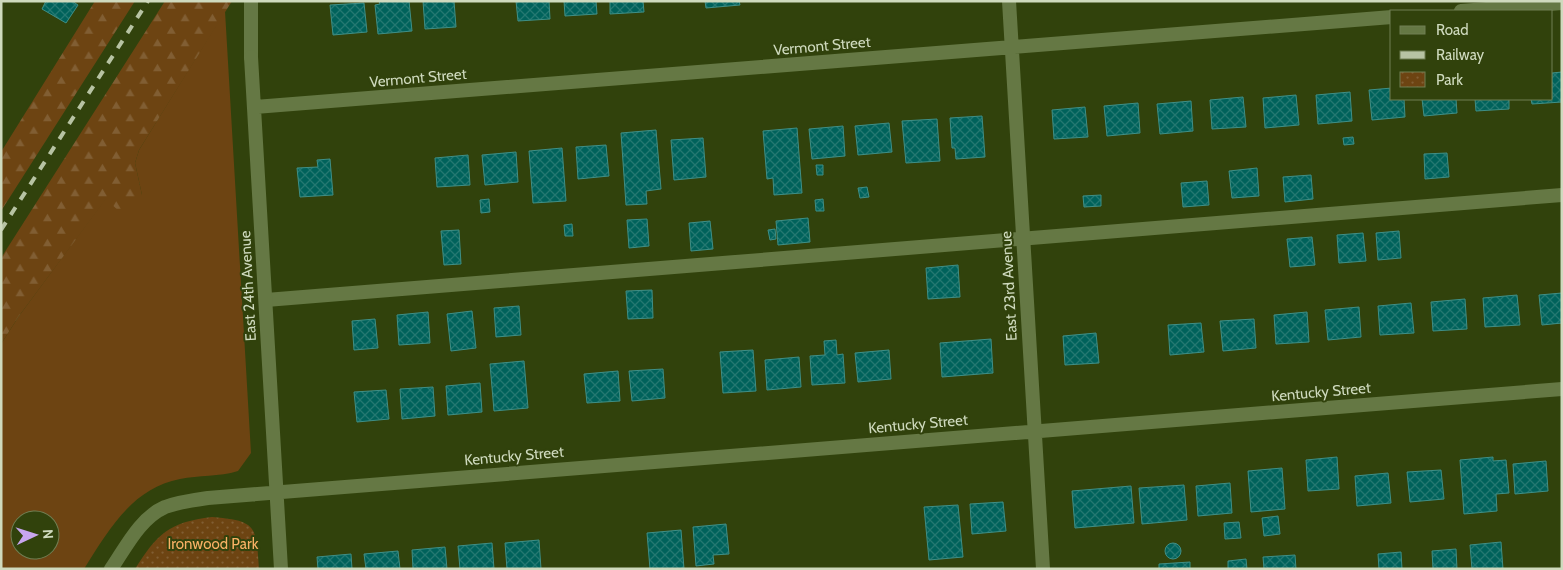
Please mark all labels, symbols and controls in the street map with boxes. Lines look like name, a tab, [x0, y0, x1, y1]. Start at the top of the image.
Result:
legend	[1390, 10, 1553, 100]
text: Road	[1436, 21, 1469, 39]
street label: Vermont Street	[773, 33, 871, 59]
text: Railway	[1436, 46, 1485, 64]
street label: Vermont Street	[369, 65, 467, 91]
text: Park	[1436, 71, 1463, 89]
street label: East 24th Avenue	[236, 230, 260, 342]
street label: East 23rd Avenue	[997, 230, 1021, 341]
street label: Kentucky Street	[1270, 379, 1372, 405]
street label: Kentucky Street	[867, 411, 969, 437]
street label: Kentucky Street	[463, 443, 565, 469]
north arrow	[10, 510, 60, 560]
text: N	[39, 529, 57, 540]
park label: Ironwood Park	[168, 535, 259, 553]

